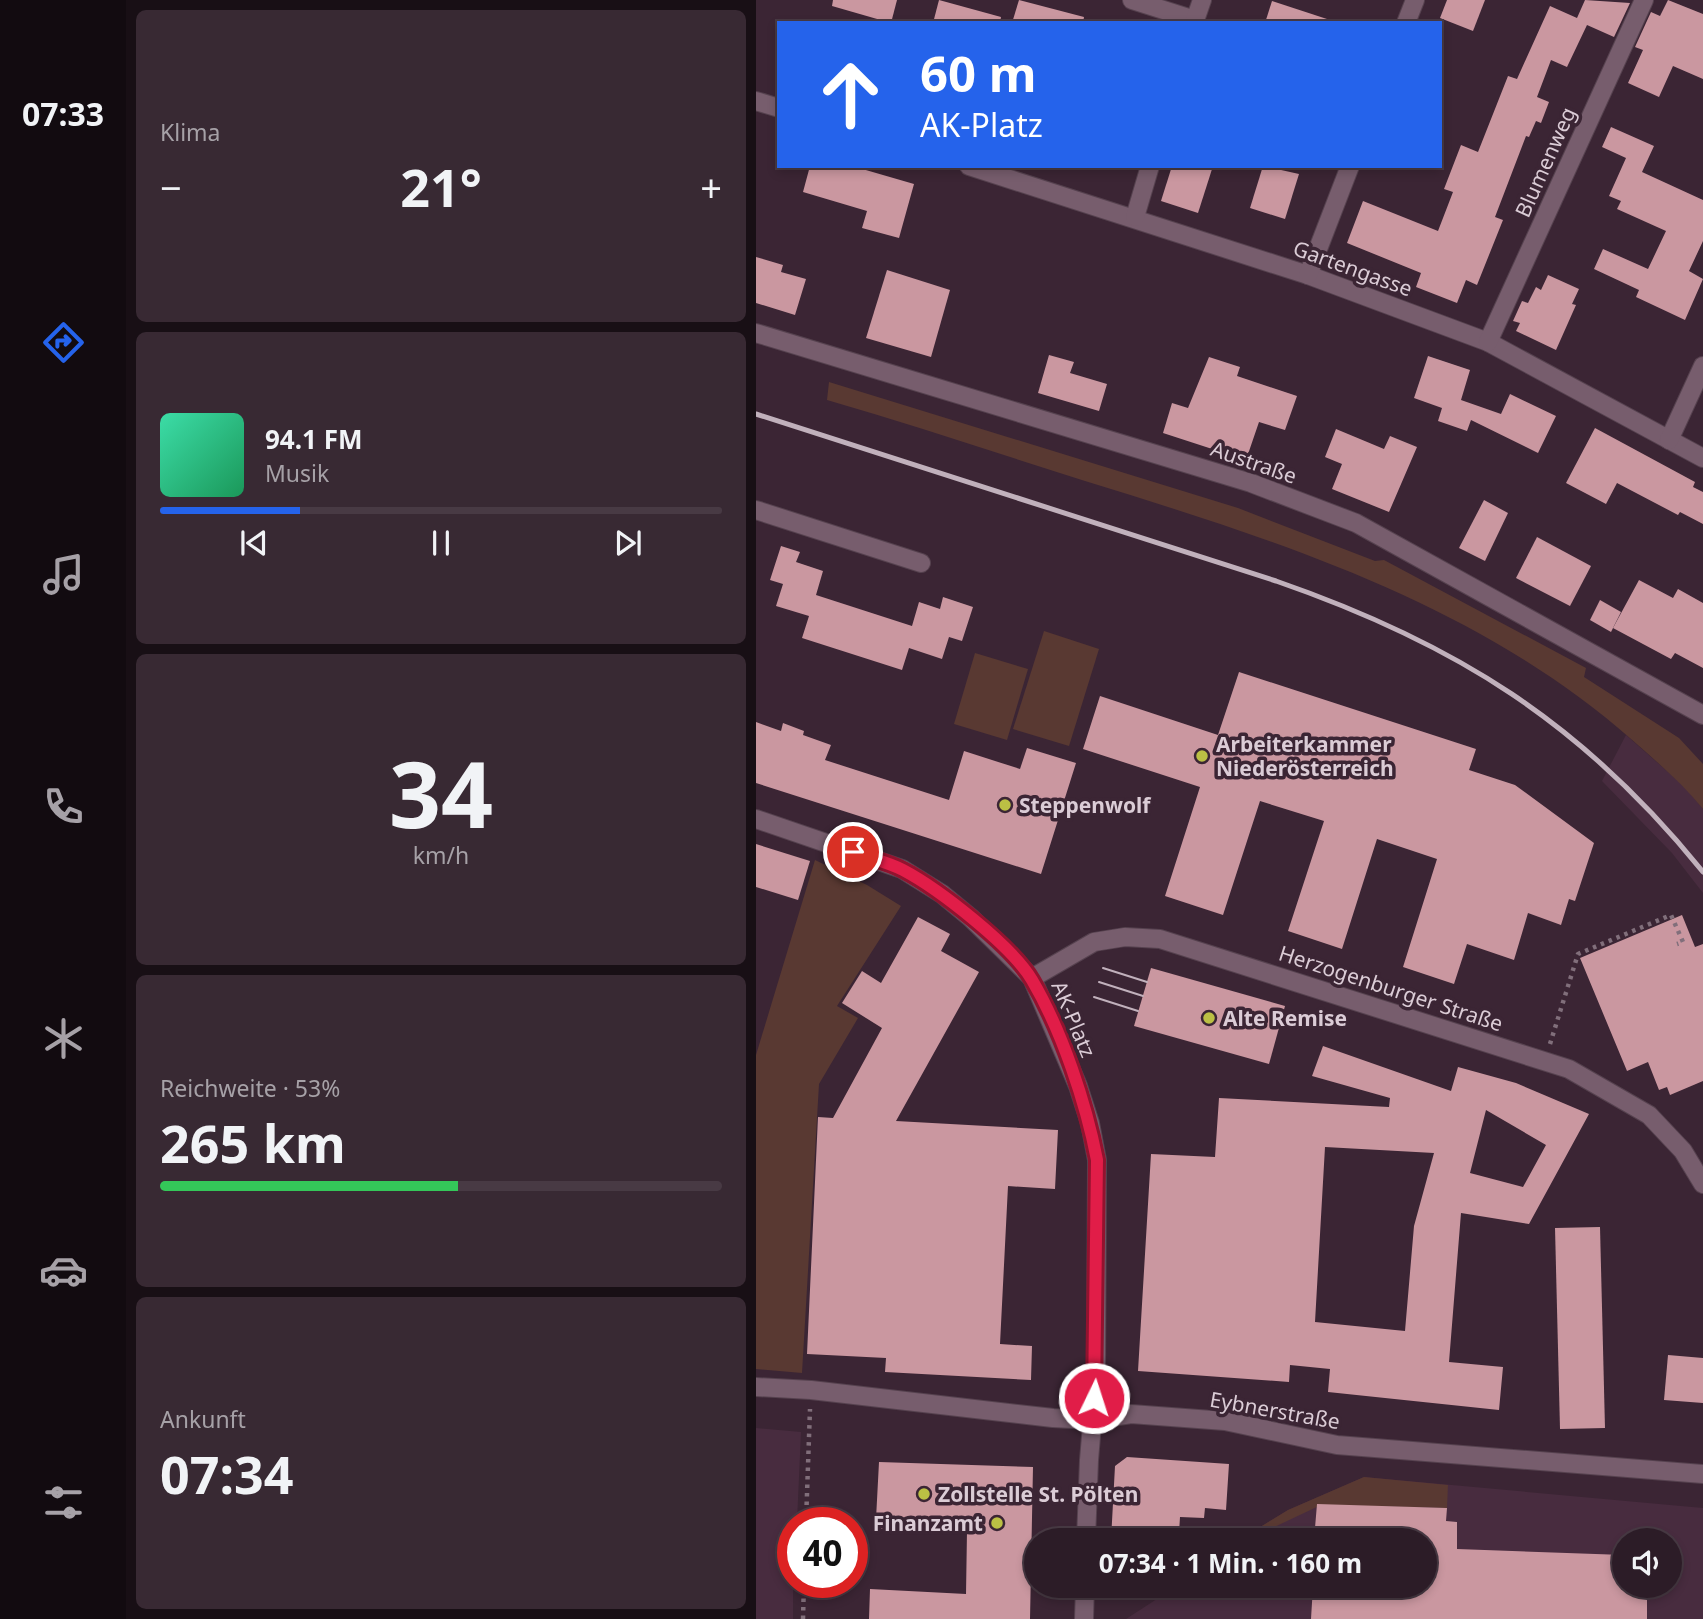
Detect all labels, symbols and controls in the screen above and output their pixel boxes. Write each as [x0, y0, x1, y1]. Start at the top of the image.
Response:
text: 60 m [920, 40, 1037, 106]
icon: ahead [805, 49, 896, 140]
text: 07:33 [22, 92, 104, 135]
text: AK-Platz [920, 103, 1043, 146]
street label: Blumenweg [1508, 103, 1582, 221]
text: Klima [160, 116, 221, 148]
text: 21° [400, 151, 482, 222]
text: − [160, 161, 182, 213]
text: + [700, 161, 722, 213]
street label: Gartengasse [1290, 234, 1416, 302]
icon: directions [39, 318, 88, 367]
text: 94.1 FM [265, 421, 362, 457]
street label: Austraße [1207, 434, 1301, 490]
text: Musik [265, 457, 329, 489]
icon: previous [235, 524, 273, 562]
icon: pause [422, 524, 460, 562]
icon: next [609, 524, 647, 562]
icon: music [39, 550, 88, 599]
place label: Arbeiterkammer Niederösterreich [1216, 730, 1394, 782]
text: 34 [389, 731, 493, 855]
marker: Arbeiterkammer Niederösterreich [1194, 748, 1210, 764]
icon: phone [39, 782, 88, 831]
place label: Steppenwolf [1019, 791, 1152, 819]
marker: Steppenwolf [997, 797, 1013, 813]
pin [823, 822, 883, 882]
icon: arrive [834, 833, 872, 871]
text: km/h [413, 839, 469, 871]
street label: Herzogenburger Straße [1275, 939, 1507, 1037]
street label: AK-Platz [1045, 976, 1103, 1062]
place label: Alte Remise [1223, 1004, 1347, 1032]
marker: Alte Remise [1201, 1010, 1217, 1026]
icon: climate [39, 1014, 88, 1063]
text: Reichweite · 53% [160, 1072, 340, 1104]
text: 265 km [160, 1107, 346, 1178]
icon: car [39, 1246, 88, 1295]
position arrow [1057, 1361, 1131, 1435]
street label: Eybnerstraße [1208, 1385, 1342, 1435]
text: Ankunft [160, 1403, 246, 1435]
text: 07:34 [160, 1438, 294, 1509]
icon: filters [39, 1478, 88, 1527]
place label: Zollstelle St. Pölten [938, 1480, 1138, 1508]
marker: Zollstelle St. Pölten [916, 1486, 932, 1502]
speed limit sign: 40 [777, 1507, 868, 1598]
place label: Finanzamt [873, 1509, 983, 1537]
marker: Finanzamt [989, 1515, 1005, 1531]
map controls [1612, 1528, 1682, 1598]
button: sound [1612, 1528, 1682, 1598]
text: 07:34 · 1 Min. · 160 m [1099, 1545, 1362, 1581]

